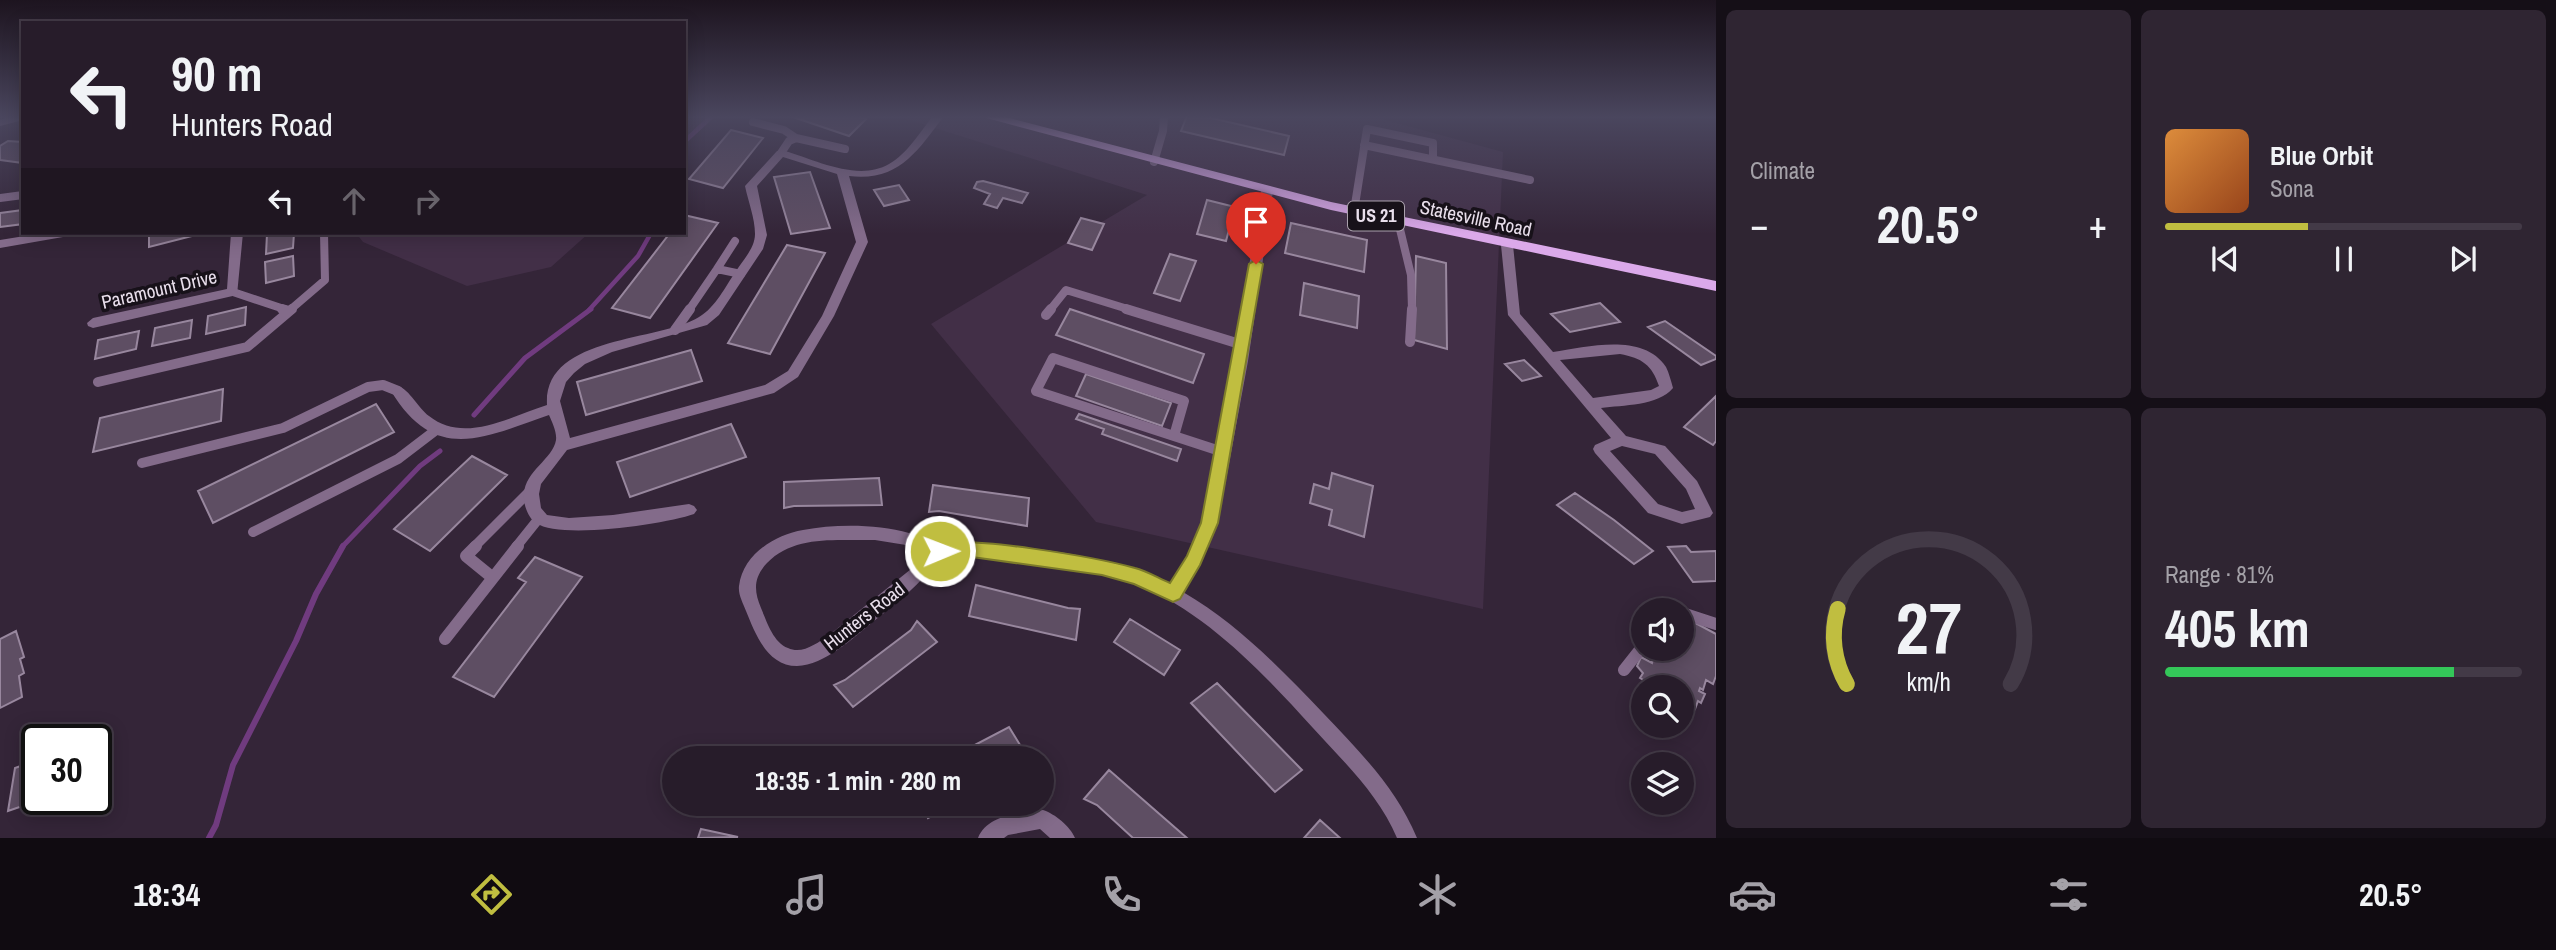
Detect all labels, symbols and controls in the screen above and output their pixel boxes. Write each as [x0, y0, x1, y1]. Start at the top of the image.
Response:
text: 90 m [171, 40, 263, 106]
icon: left [56, 49, 147, 140]
text: Hunters Road [171, 103, 333, 146]
text: Blue Orbit [2270, 138, 2373, 173]
text: Climate [1750, 155, 1815, 186]
text: Sona [2270, 173, 2314, 204]
icon: left [262, 182, 300, 220]
icon: ahead [335, 182, 373, 220]
icon: right [408, 182, 446, 220]
text: 20.5° [1877, 189, 1980, 259]
pin [1226, 192, 1286, 264]
street label: Statesville Road [1418, 193, 1534, 243]
text: − [1750, 199, 1768, 250]
text: + [2089, 199, 2107, 250]
road number: US 21 [1348, 202, 1404, 230]
icon: arrive [1237, 203, 1275, 241]
icon: previous [2206, 240, 2244, 278]
icon: pause [2325, 240, 2363, 278]
icon: next [2444, 240, 2482, 278]
street label: Paramount Drive [99, 263, 219, 315]
position arrow [903, 514, 977, 588]
text: Range · 81% [2165, 559, 2274, 590]
street label: Hunters Road [818, 576, 910, 656]
text: 27 [1895, 579, 1962, 677]
text: 405 km [2165, 593, 2310, 663]
map controls [1631, 598, 1694, 815]
button: sound [1631, 598, 1694, 661]
text: km/h [1906, 665, 1951, 699]
button: search [1631, 675, 1694, 738]
speed limit sign: 30 [21, 724, 112, 815]
button: layers [1631, 752, 1694, 815]
text: 18:35 · 1 min · 280 m [755, 763, 961, 798]
icon: directions [467, 870, 516, 919]
icon: music [782, 870, 831, 919]
icon: phone [1097, 870, 1146, 919]
icon: climate [1413, 870, 1462, 919]
icon: car [1728, 870, 1777, 919]
icon: filters [2044, 870, 2093, 919]
text: 18:34 [133, 873, 200, 916]
text: 20.5° [2359, 873, 2423, 916]

